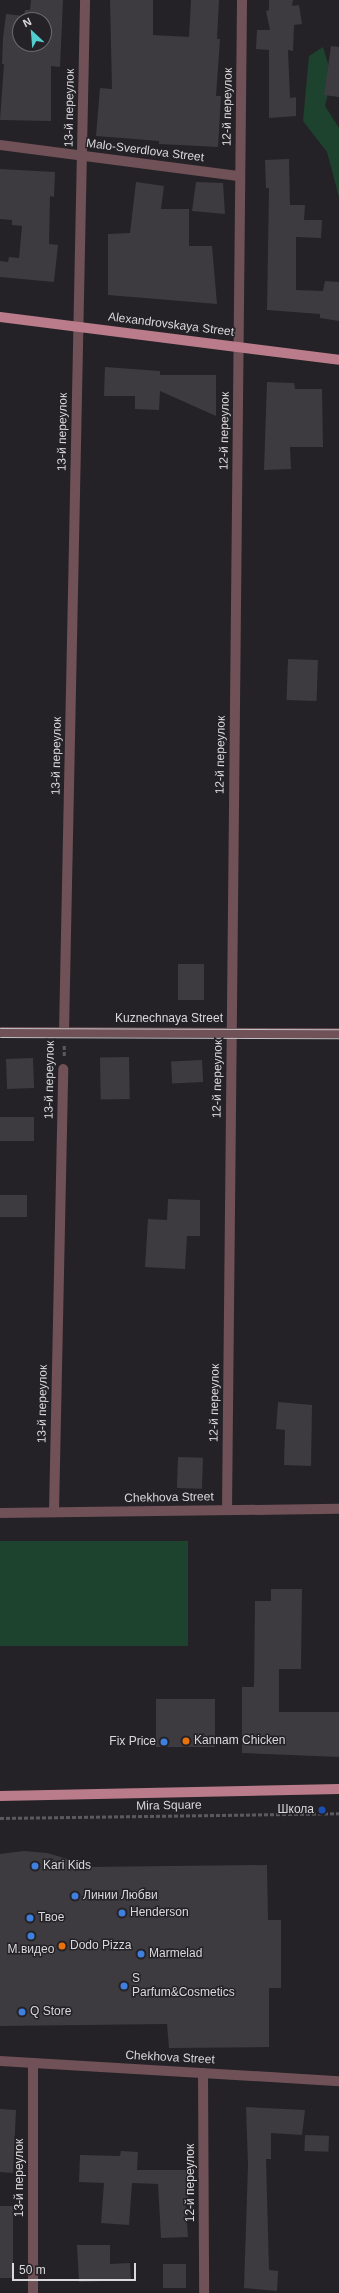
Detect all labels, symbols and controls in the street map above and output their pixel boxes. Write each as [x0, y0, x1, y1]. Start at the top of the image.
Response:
north arrow [12, 12, 52, 52]
text: N [21, 15, 33, 29]
street label: 12-й переулок [220, 68, 236, 146]
street label: 13-й переулок [62, 69, 78, 147]
street label: Malo-Sverdlova Street [85, 137, 205, 165]
street label: Alexandrovskaya Street [107, 310, 235, 340]
street label: 12-й переулок [217, 392, 233, 470]
street label: 13-й переулок [55, 393, 71, 471]
street label: 12-й переулок [213, 716, 229, 794]
street label: 13-й переулок [49, 717, 65, 795]
street label: Kuznechnaya Street [115, 1012, 223, 1026]
street label: 12-й переулок [210, 1040, 226, 1118]
street label: 13-й переулок [42, 1041, 58, 1119]
street label: 12-й переулок [207, 1364, 223, 1442]
street label: 13-й переулок [35, 1365, 51, 1443]
street label: Chekhova Street [124, 1490, 214, 1506]
place label: Kannam Chicken [194, 1734, 285, 1748]
place label: Fix Price [109, 1735, 156, 1749]
marker: Kannam Chicken [181, 1736, 191, 1746]
marker: Fix Price [159, 1737, 169, 1747]
street label: Mira Square [136, 1798, 202, 1814]
place label: Школа [278, 1803, 314, 1817]
marker: Школа [317, 1805, 327, 1815]
place label: Kari Kids [43, 1859, 91, 1873]
marker: Kari Kids [30, 1861, 40, 1871]
place label: Линии Любви [83, 1889, 158, 1903]
marker: Линии Любви [70, 1891, 80, 1901]
place label: Henderson [130, 1906, 189, 1920]
marker: Henderson [117, 1908, 127, 1918]
place label: Твое [38, 1911, 64, 1925]
marker: Твое [25, 1913, 35, 1923]
marker: М.видео [26, 1931, 36, 1941]
place label: Dodo Pizza [70, 1939, 131, 1953]
marker: Dodo Pizza [57, 1941, 67, 1951]
place label: М.видео [8, 1943, 54, 1957]
place label: Marmelad [149, 1947, 202, 1961]
marker: Marmelad [136, 1949, 146, 1959]
place label: S Parfum&Cosmetics [132, 1972, 235, 2000]
marker: S Parfum&Cosmetics [119, 1981, 129, 1991]
place label: Q Store [30, 2005, 71, 2019]
marker: Q Store [17, 2007, 27, 2017]
street label: Chekhova Street [125, 2048, 215, 2068]
street label: 13-й переулок [13, 2139, 27, 2217]
street label: 12-й переулок [184, 2144, 198, 2222]
scale bar [14, 2255, 138, 2281]
text: 50 m [19, 2263, 46, 2277]

